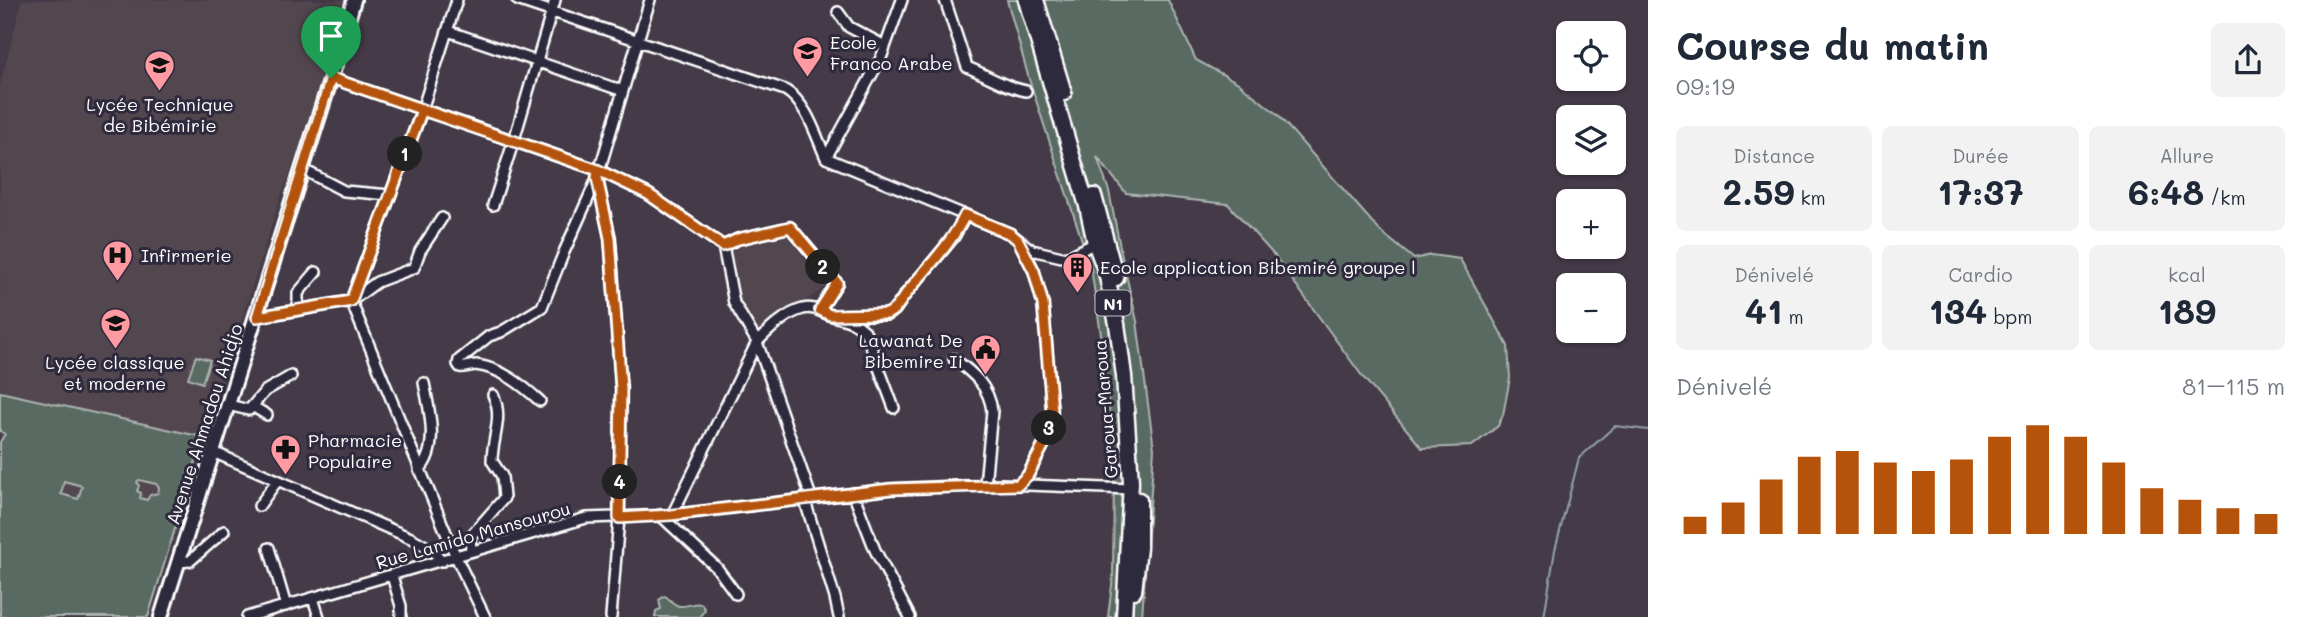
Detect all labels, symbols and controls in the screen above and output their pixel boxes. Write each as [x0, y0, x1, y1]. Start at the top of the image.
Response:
pin [301, 6, 361, 78]
icon: arrive [312, 17, 350, 55]
text: Course du matin [1676, 20, 1989, 70]
map controls [1556, 21, 1626, 343]
button: locate [1556, 21, 1626, 91]
button: share [2211, 23, 2285, 97]
place label: Ecole Franco Arabe [830, 30, 953, 75]
school or university icon: Ecole Franco Arabe [790, 35, 824, 79]
school or university icon: Lycée Technique de Bibémirie [143, 49, 177, 93]
text: 09:19 [1676, 71, 1735, 101]
place label: Lycée Technique de Bibémirie [86, 92, 234, 137]
button: layers [1556, 105, 1626, 175]
pin: 1 [388, 136, 422, 172]
text: 1 [400, 141, 409, 166]
text: Distance [1733, 143, 1815, 168]
text: Durée [1952, 143, 2009, 168]
text: Allure [2160, 143, 2214, 168]
text: 2.59 [1723, 168, 1794, 214]
text: 17:37 [1937, 168, 2024, 214]
text: 6:48 [2128, 168, 2204, 214]
text: km [1794, 185, 1826, 210]
text: /km [2204, 185, 2246, 210]
button: + [1556, 189, 1626, 259]
hospital icon: Infirmerie [101, 238, 135, 282]
place label: Infirmerie [141, 243, 232, 267]
pin: 2 [806, 250, 840, 284]
building icon: Ecole application Bibemiré groupe l [1060, 250, 1094, 294]
text: 2 [817, 254, 828, 279]
place label: Ecole application Bibemiré groupe l [1100, 255, 1416, 279]
text: Dénivelé [1734, 262, 1814, 287]
text: Cardio [1948, 262, 2013, 287]
text: kcal [2168, 262, 2206, 287]
button: − [1556, 273, 1626, 343]
text: 41 [1745, 287, 1782, 333]
text: 134 [1929, 287, 1987, 333]
text: 189 [2158, 287, 2216, 333]
road number: N1 [1096, 290, 1130, 316]
text: m [1782, 304, 1804, 329]
text: bpm [1987, 304, 2032, 329]
school or university icon: Lycée classique et moderne [98, 307, 132, 351]
street label: Avenue Ahmadou Ahidjo [160, 320, 248, 528]
place label: Lawanat De Bibemire Ii [859, 328, 963, 373]
public building icon: Lawanat De Bibemire Ii [969, 333, 1003, 377]
street label: Garoua-Maroua [1087, 339, 1123, 479]
place label: Lycée classique et moderne [45, 350, 185, 395]
text: Dénivelé [1676, 371, 1772, 401]
text: 81–115 m [2182, 371, 2285, 401]
pin: 3 [1032, 410, 1066, 446]
text: 3 [1043, 415, 1054, 440]
place label: Pharmacie Populaire [308, 428, 402, 473]
pharmacy icon: Pharmacie Populaire [268, 433, 302, 477]
pin: 4 [602, 464, 638, 500]
text: 4 [613, 469, 626, 494]
street label: Rue Lamido Mansourou [373, 496, 573, 574]

